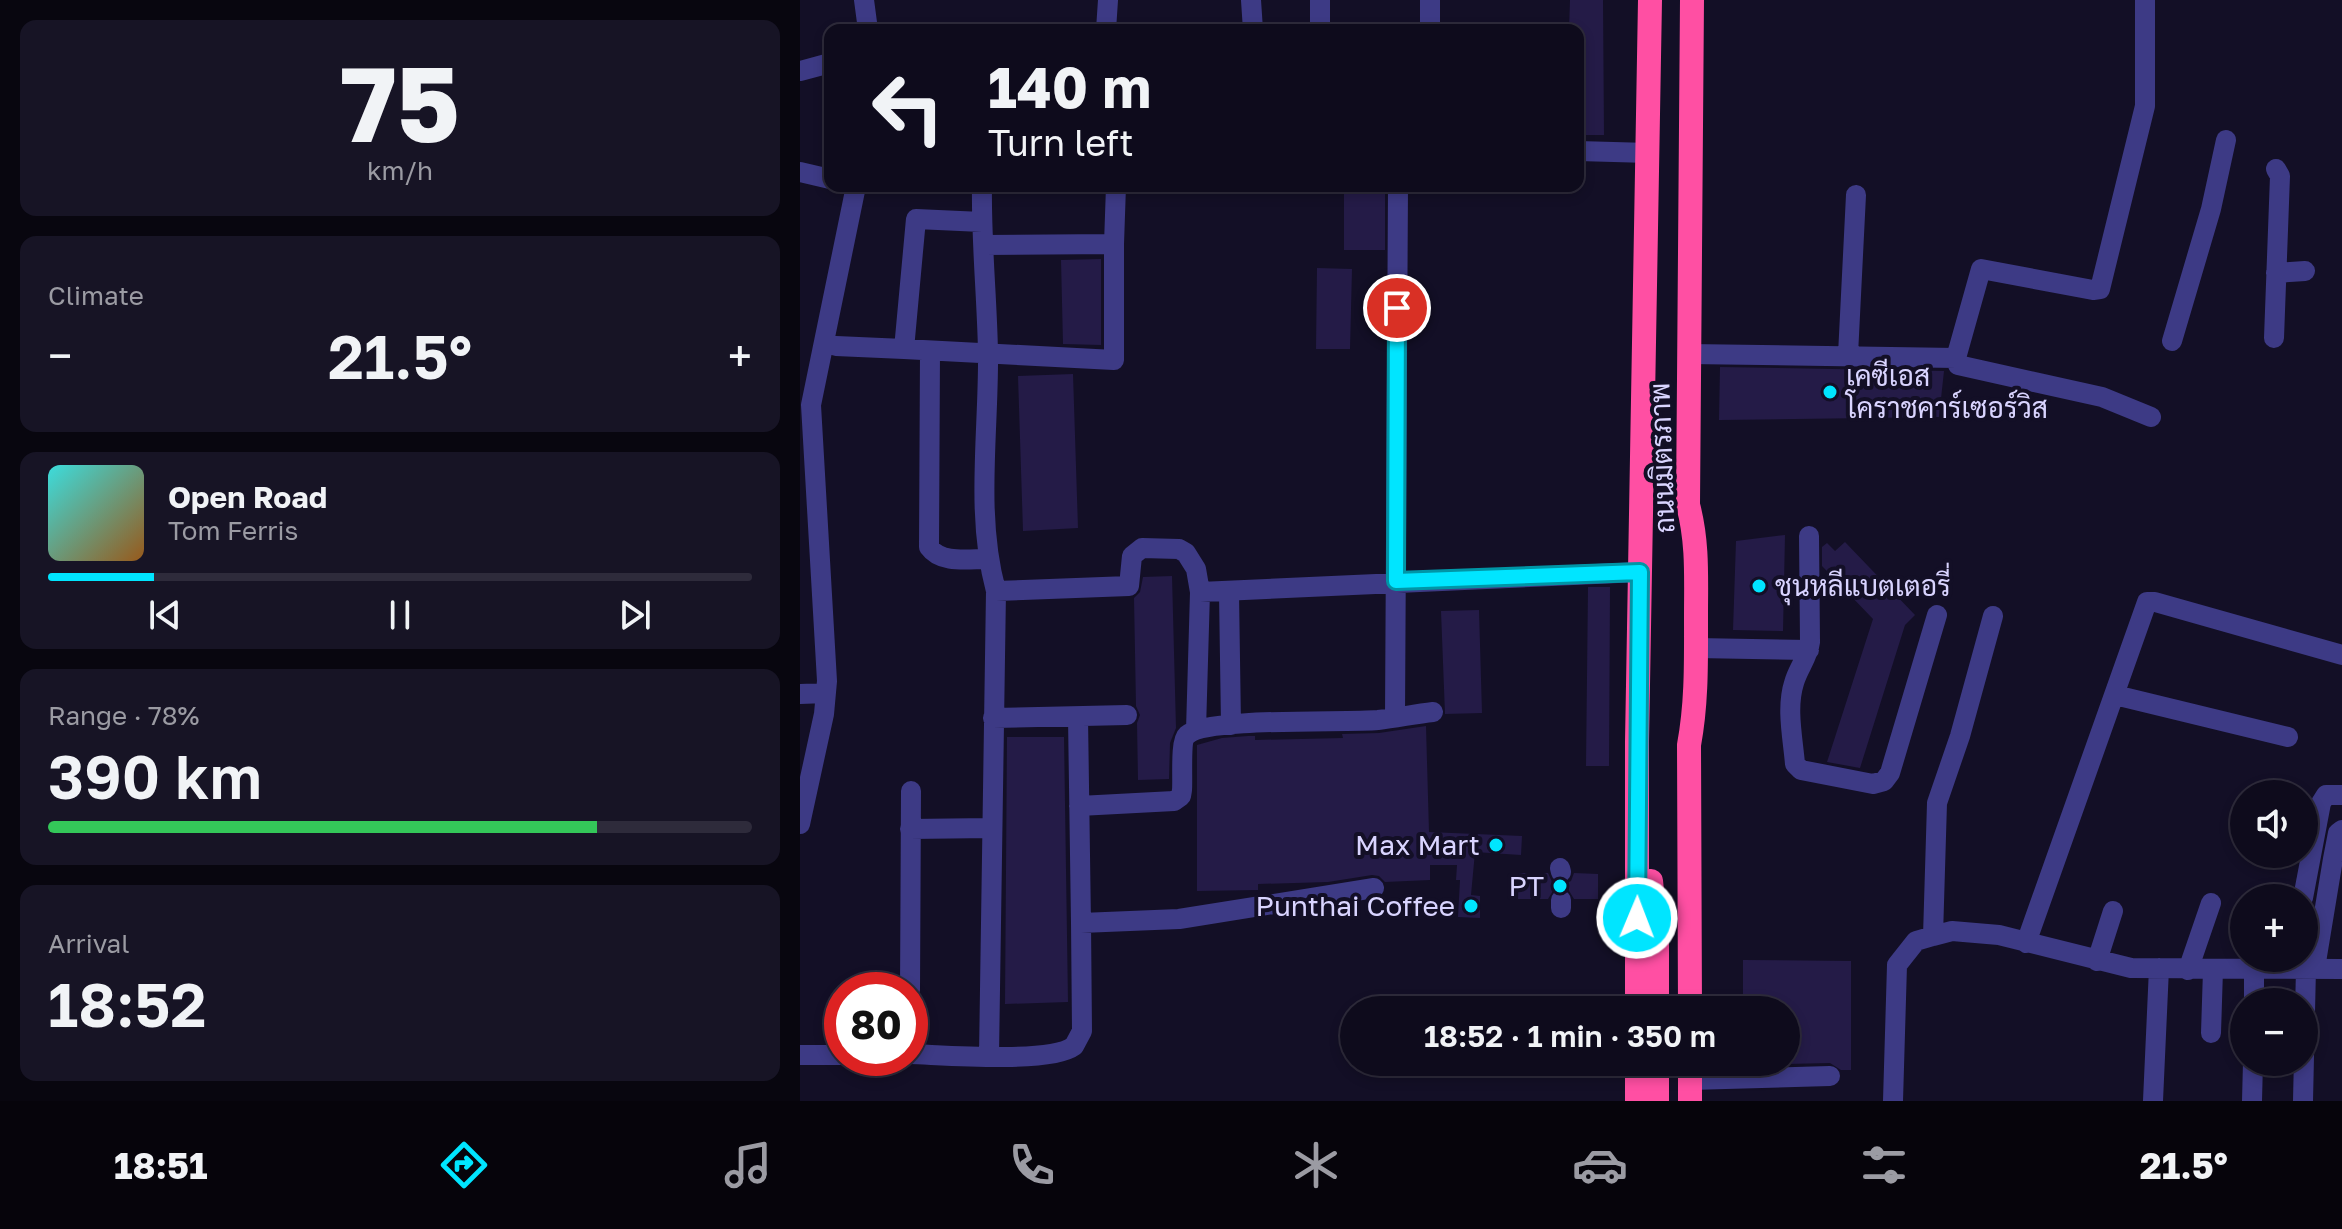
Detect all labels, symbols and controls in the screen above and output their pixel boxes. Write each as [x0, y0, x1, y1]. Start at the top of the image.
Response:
text: 75 [340, 40, 460, 165]
text: 140 m [988, 53, 1151, 120]
icon: left [856, 56, 960, 160]
text: Turn left [988, 121, 1134, 164]
text: km/h [367, 155, 433, 186]
pin [1363, 274, 1431, 342]
text: Climate [48, 280, 144, 311]
icon: arrive [1375, 286, 1419, 330]
text: 21.5° [328, 320, 472, 392]
text: − [48, 329, 72, 382]
text: + [728, 329, 752, 382]
place label: เคซีเอส โคราชคาร์เซอร์วิส [1844, 358, 2048, 424]
street label: ถนนมิตรภาพ [1642, 382, 1681, 534]
marker: เคซีเอส โคราชคาร์เซอร์วิส [1821, 383, 1839, 401]
text: Open Road [168, 479, 327, 515]
text: Tom Ferris [168, 515, 298, 546]
place label: ชุนหลีแบตเตอรี่ [1775, 562, 1951, 606]
marker: ชุนหลีแบตเตอรี่ [1750, 577, 1768, 595]
icon: previous [143, 593, 187, 637]
icon: pause [378, 593, 422, 637]
icon: next [613, 593, 657, 637]
text: Range · 78% [48, 700, 199, 731]
text: 390 km [48, 740, 262, 812]
map controls [2230, 780, 2318, 1076]
button: sound [2230, 780, 2318, 868]
place label: Max Mart [1355, 828, 1480, 861]
marker: Max Mart [1487, 836, 1505, 854]
place label: PT [1509, 869, 1544, 902]
position arrow [1595, 876, 1679, 960]
marker: PT [1551, 877, 1569, 895]
button: + [2230, 884, 2318, 972]
place label: Punthai Coffee [1256, 889, 1455, 922]
marker: Punthai Coffee [1462, 897, 1480, 915]
text: Arrival [48, 928, 129, 959]
text: 18:52 [48, 968, 206, 1040]
speed limit sign: 80 [824, 972, 928, 1076]
button: − [2230, 988, 2318, 1076]
text: 18:52 · 1 min · 350 m [1424, 1018, 1716, 1054]
icon: directions [436, 1137, 492, 1193]
icon: music [720, 1137, 776, 1193]
icon: phone [1004, 1137, 1060, 1193]
icon: climate [1288, 1137, 1344, 1193]
icon: car [1572, 1137, 1628, 1193]
icon: filters [1856, 1137, 1912, 1193]
text: 18:51 [114, 1144, 208, 1187]
text: 21.5° [2140, 1144, 2228, 1187]

